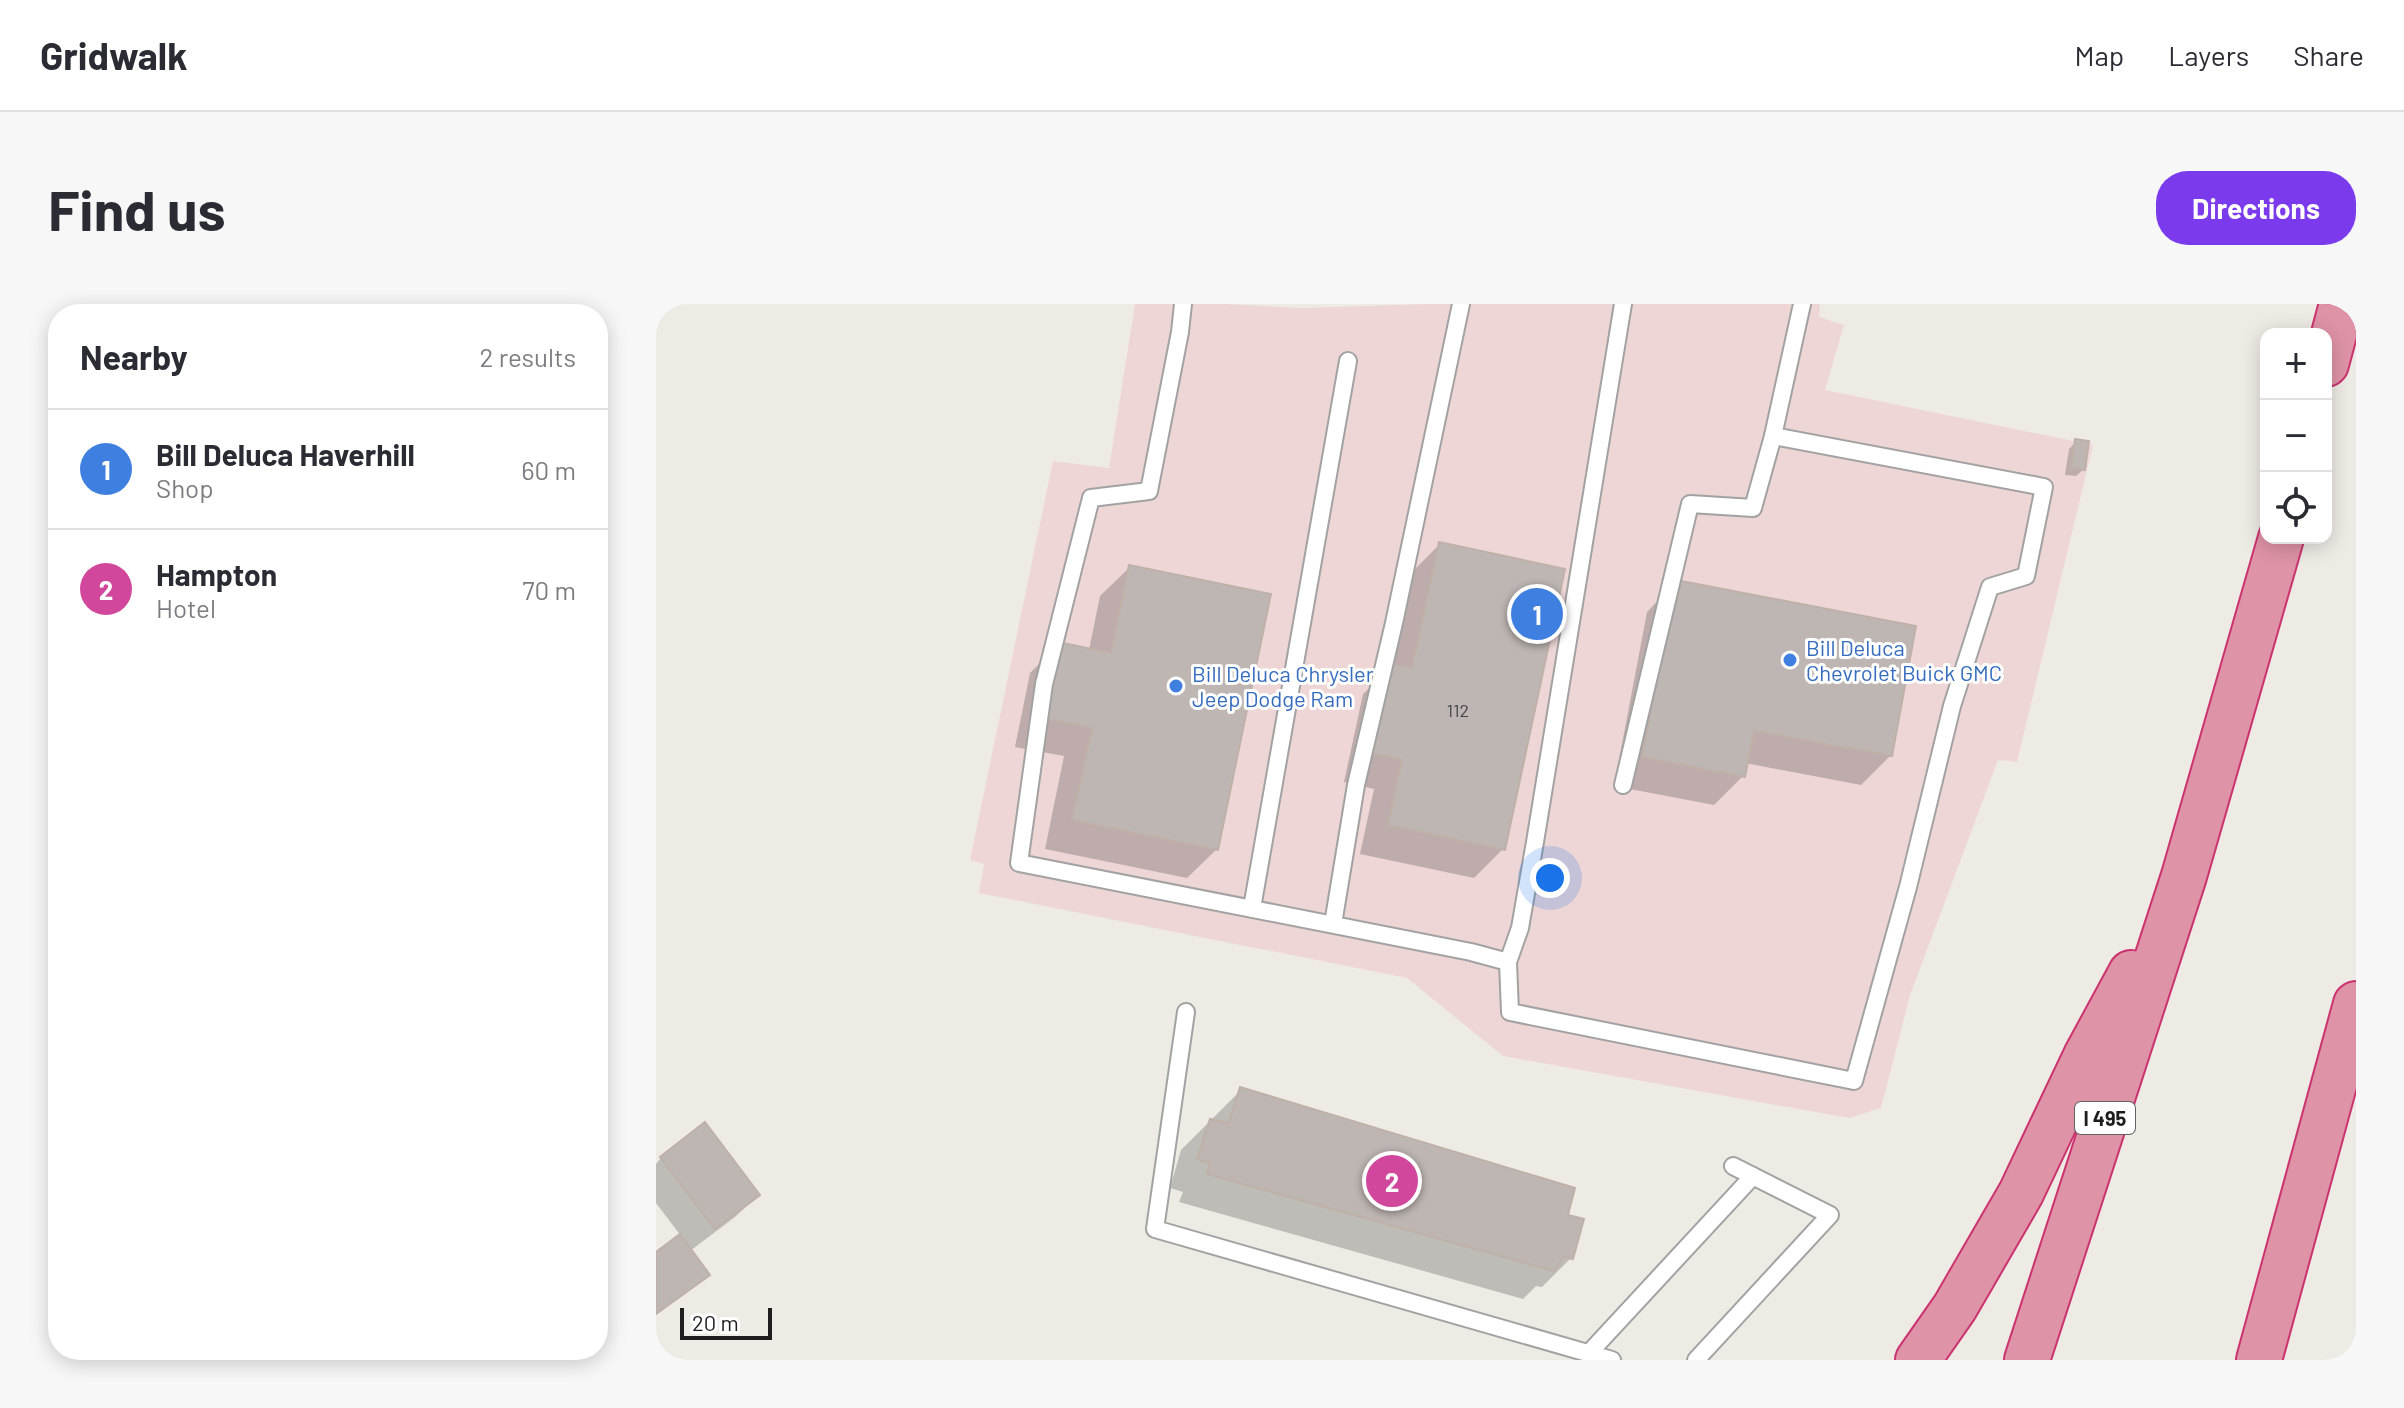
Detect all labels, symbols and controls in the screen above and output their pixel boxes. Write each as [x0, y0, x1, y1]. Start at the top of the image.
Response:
text: Gridwalk [40, 32, 187, 78]
text: Map [2074, 38, 2124, 72]
text: Layers [2168, 38, 2249, 72]
text: Share [2293, 38, 2364, 72]
button: Directions [2156, 171, 2356, 245]
text: Find us [48, 175, 226, 242]
map controls [2260, 328, 2332, 544]
button: + [2260, 328, 2332, 400]
text: Nearby [80, 336, 188, 377]
text: 2 results [480, 341, 576, 372]
button: − [2260, 400, 2332, 472]
text: Bill Deluca Haverhill [156, 436, 415, 472]
text: 1 [101, 454, 111, 485]
text: 60 m [521, 454, 576, 485]
text: Shop [156, 472, 214, 503]
button: locate [2260, 472, 2332, 544]
text: Hampton [156, 556, 277, 592]
text: 2 [99, 574, 113, 605]
text: 70 m [522, 574, 576, 605]
pin: 1 [1511, 584, 1563, 644]
text: Hotel [156, 592, 216, 623]
place label: Bill Deluca Chevrolet Buick GMC [1806, 634, 2002, 685]
marker: Bill Deluca Chevrolet Buick GMC [1781, 651, 1799, 669]
place label: Bill Deluca Chrysler Jeep Dodge Ram [1192, 660, 1374, 711]
marker: Bill Deluca Chrysler Jeep Dodge Ram [1167, 677, 1185, 695]
house number: 112 [1447, 699, 1469, 721]
your location [1530, 858, 1570, 898]
road number: I 495 [2075, 1102, 2135, 1134]
pin: 2 [1366, 1151, 1418, 1211]
scale bar [680, 1304, 772, 1340]
text: 20 m [692, 1309, 739, 1335]

